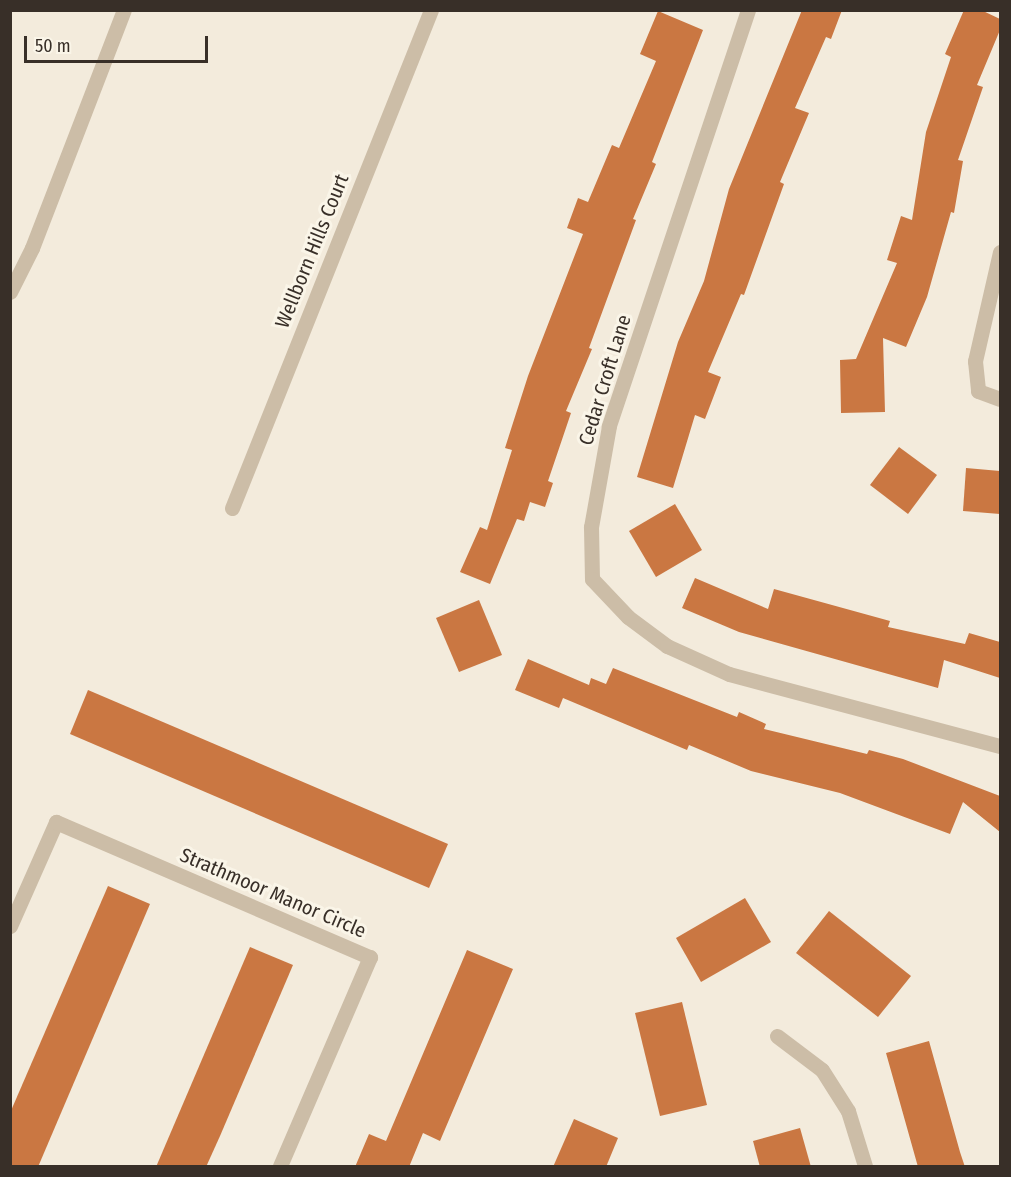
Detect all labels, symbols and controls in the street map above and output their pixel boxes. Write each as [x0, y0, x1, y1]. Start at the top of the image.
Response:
scale bar [27, 24, 212, 62]
text: 50 m [35, 35, 71, 57]
street label: Wellborn Hills Court [270, 171, 354, 331]
street label: Cedar Croft Lane [574, 312, 636, 448]
street label: Strathmoor Manor Circle [176, 843, 370, 943]

